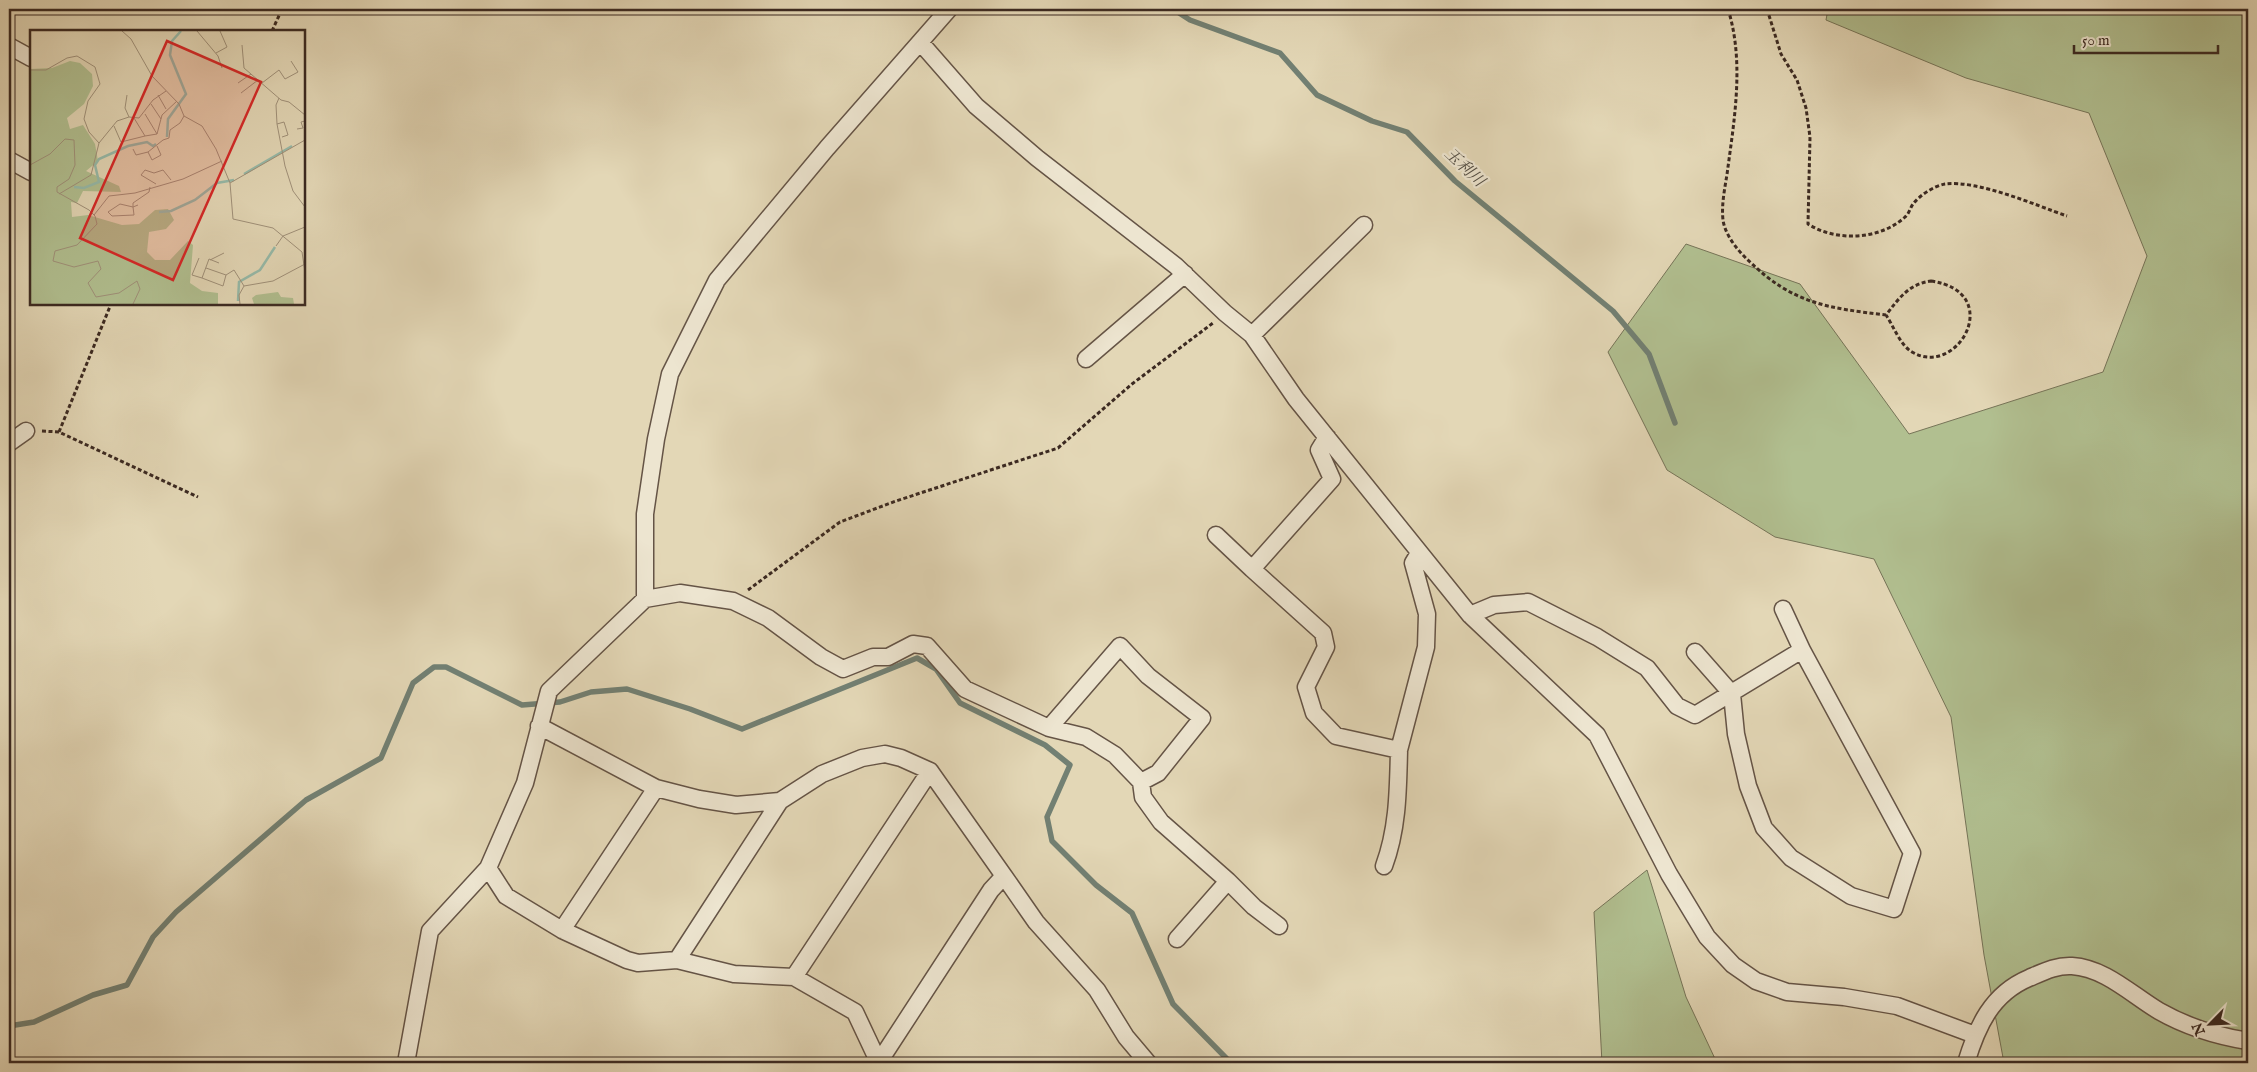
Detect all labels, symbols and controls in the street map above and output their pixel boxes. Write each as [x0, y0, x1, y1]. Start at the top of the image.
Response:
scale bar [2074, 22, 2218, 54]
inset map [30, 30, 305, 305]
text: 50 m [2082, 31, 2110, 50]
water label: 玉利川 [1440, 144, 1490, 193]
north arrow [2184, 1000, 2234, 1050]
text: N [2188, 1020, 2210, 1039]

